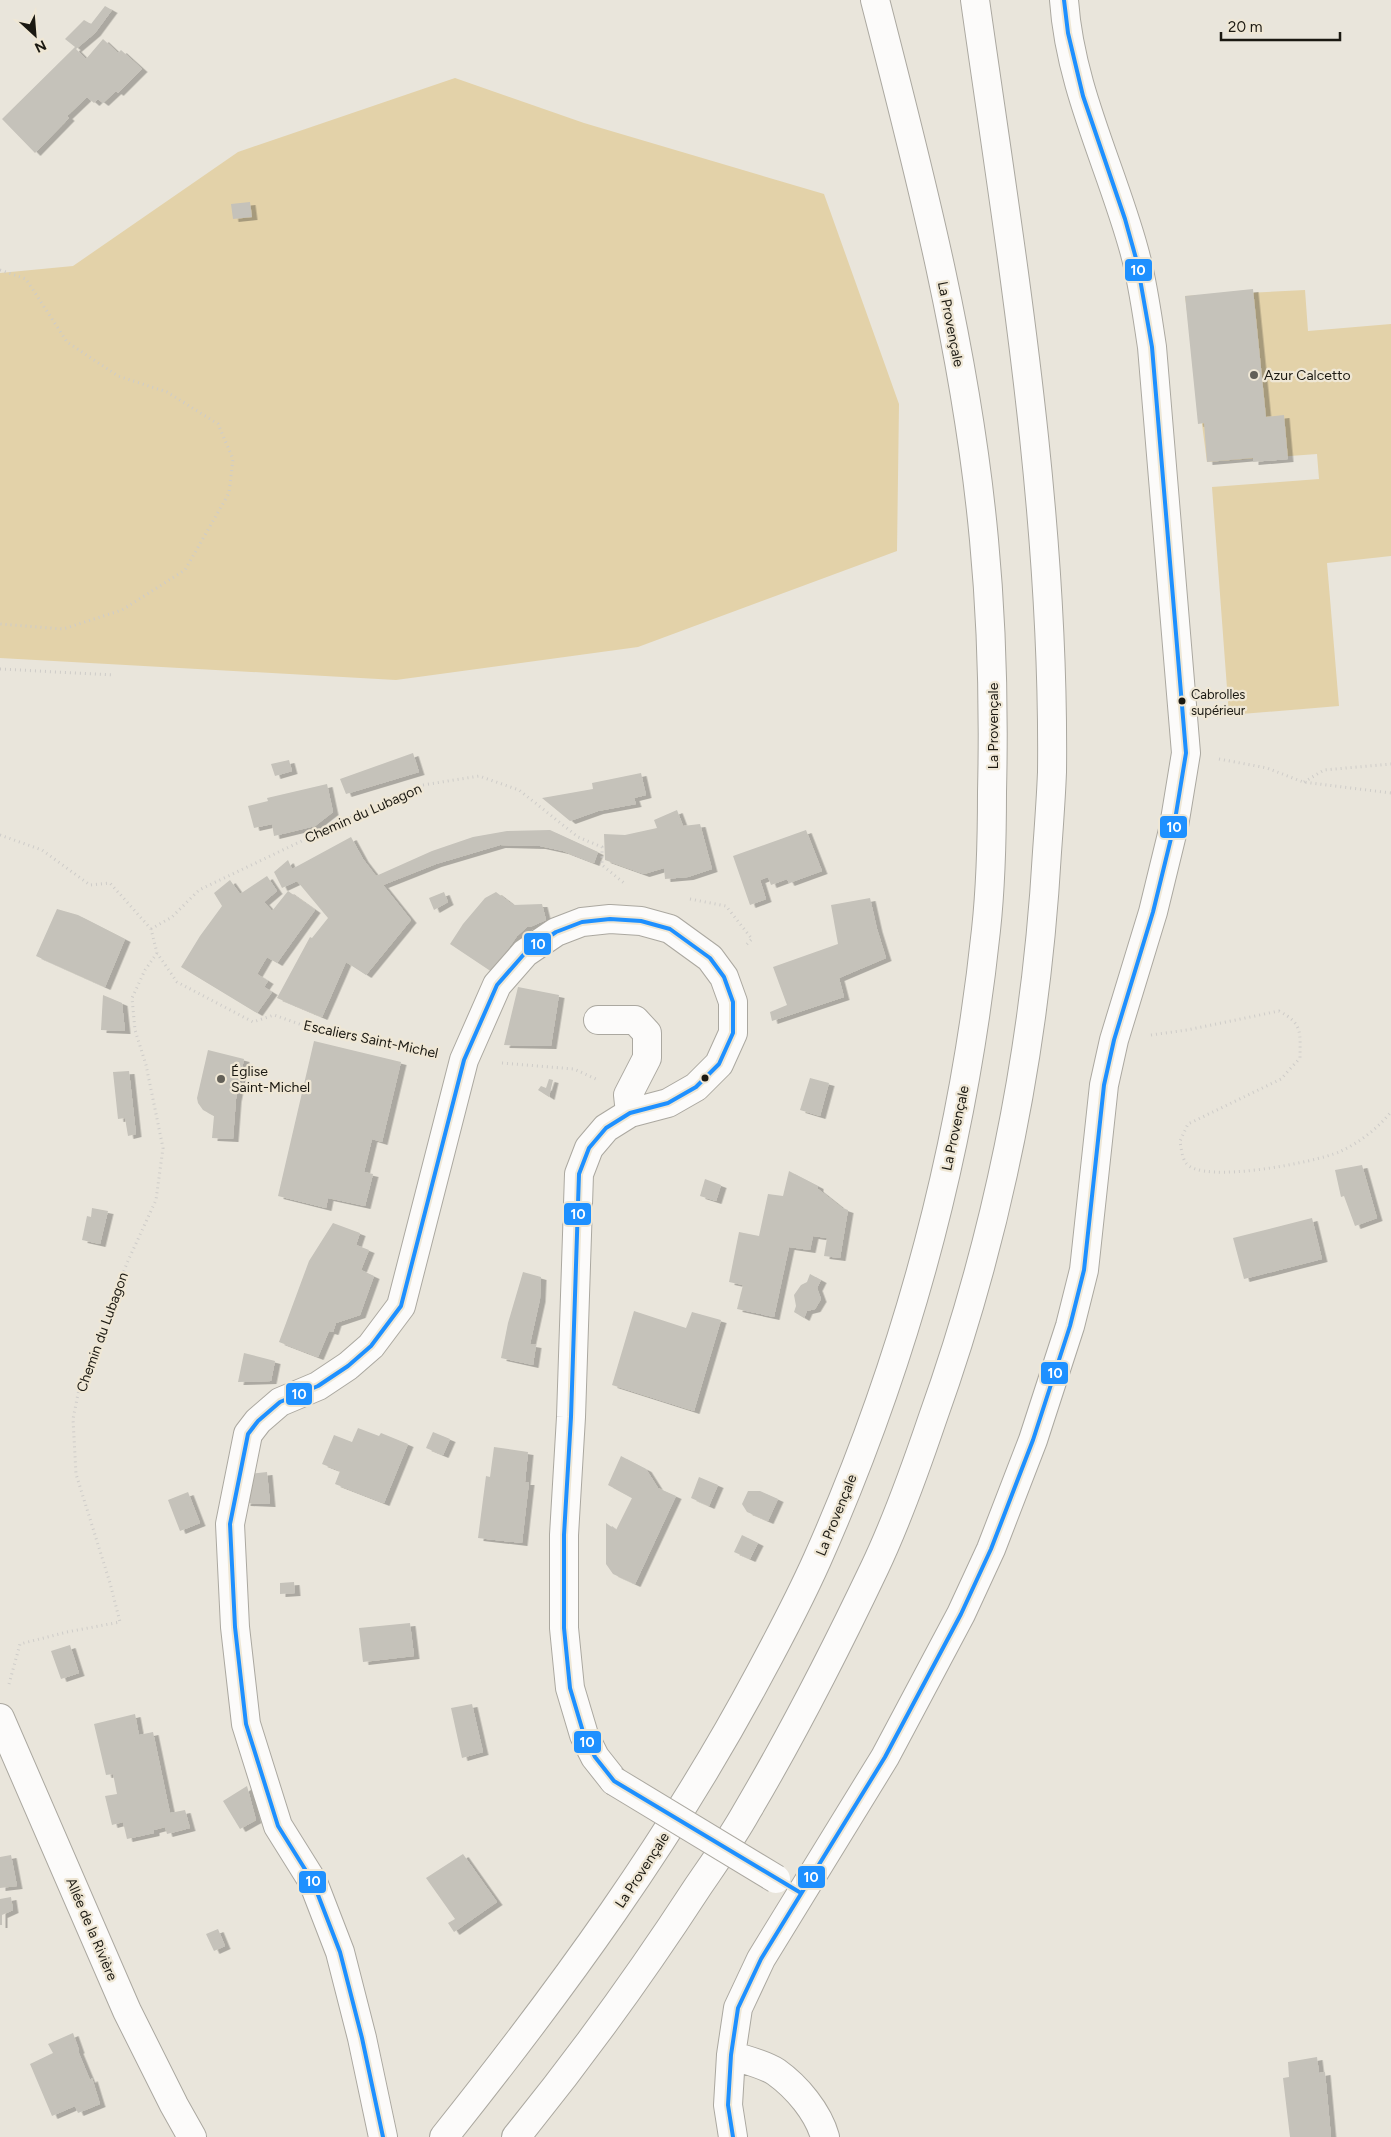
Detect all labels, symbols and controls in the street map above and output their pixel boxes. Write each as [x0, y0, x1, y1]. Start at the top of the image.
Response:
north arrow [10, 10, 60, 60]
scale bar [1221, 10, 1340, 42]
text: 20 m [1228, 18, 1262, 36]
text: N [32, 36, 49, 56]
line badge: 10 [1124, 258, 1153, 282]
text: 10 [1131, 262, 1145, 279]
street label: La Provençale [934, 280, 967, 369]
place label: Azur Calcetto [1264, 367, 1351, 384]
marker: Azur Calcetto [1248, 369, 1260, 381]
street label: La Provençale [985, 682, 1002, 769]
place label: Cabrolles supérieur [1191, 687, 1246, 718]
marker: Cabrolles supérieur [1177, 696, 1187, 706]
street label: Chemin du Lubagon [302, 780, 424, 847]
line badge: 10 [1159, 815, 1188, 839]
text: 10 [1167, 819, 1181, 836]
line badge: 10 [523, 932, 552, 956]
text: 10 [531, 936, 545, 953]
street label: Escaliers Saint-Michel [302, 1017, 440, 1062]
place label: Église Saint-Michel [231, 1063, 310, 1096]
marker: Église Saint-Michel [215, 1073, 227, 1085]
unlabelled marker [700, 1073, 710, 1083]
street label: La Provençale [938, 1084, 973, 1172]
line badge: 10 [563, 1202, 592, 1226]
text: 10 [571, 1206, 585, 1223]
street label: Chemin du Lubagon [73, 1270, 132, 1394]
line badge: 10 [1040, 1361, 1069, 1385]
text: 10 [1048, 1365, 1062, 1382]
line badge: 10 [285, 1382, 313, 1406]
text: 10 [292, 1386, 306, 1403]
street label: La Provençale [812, 1472, 861, 1559]
line badge: 10 [573, 1730, 602, 1754]
text: 10 [580, 1734, 594, 1751]
street label: La Provençale [612, 1829, 673, 1911]
line badge: 10 [797, 1865, 826, 1889]
text: 10 [804, 1869, 818, 1886]
line badge: 10 [298, 1870, 327, 1894]
text: 10 [306, 1873, 320, 1890]
street label: Allée de la Rivière [62, 1875, 121, 1983]

